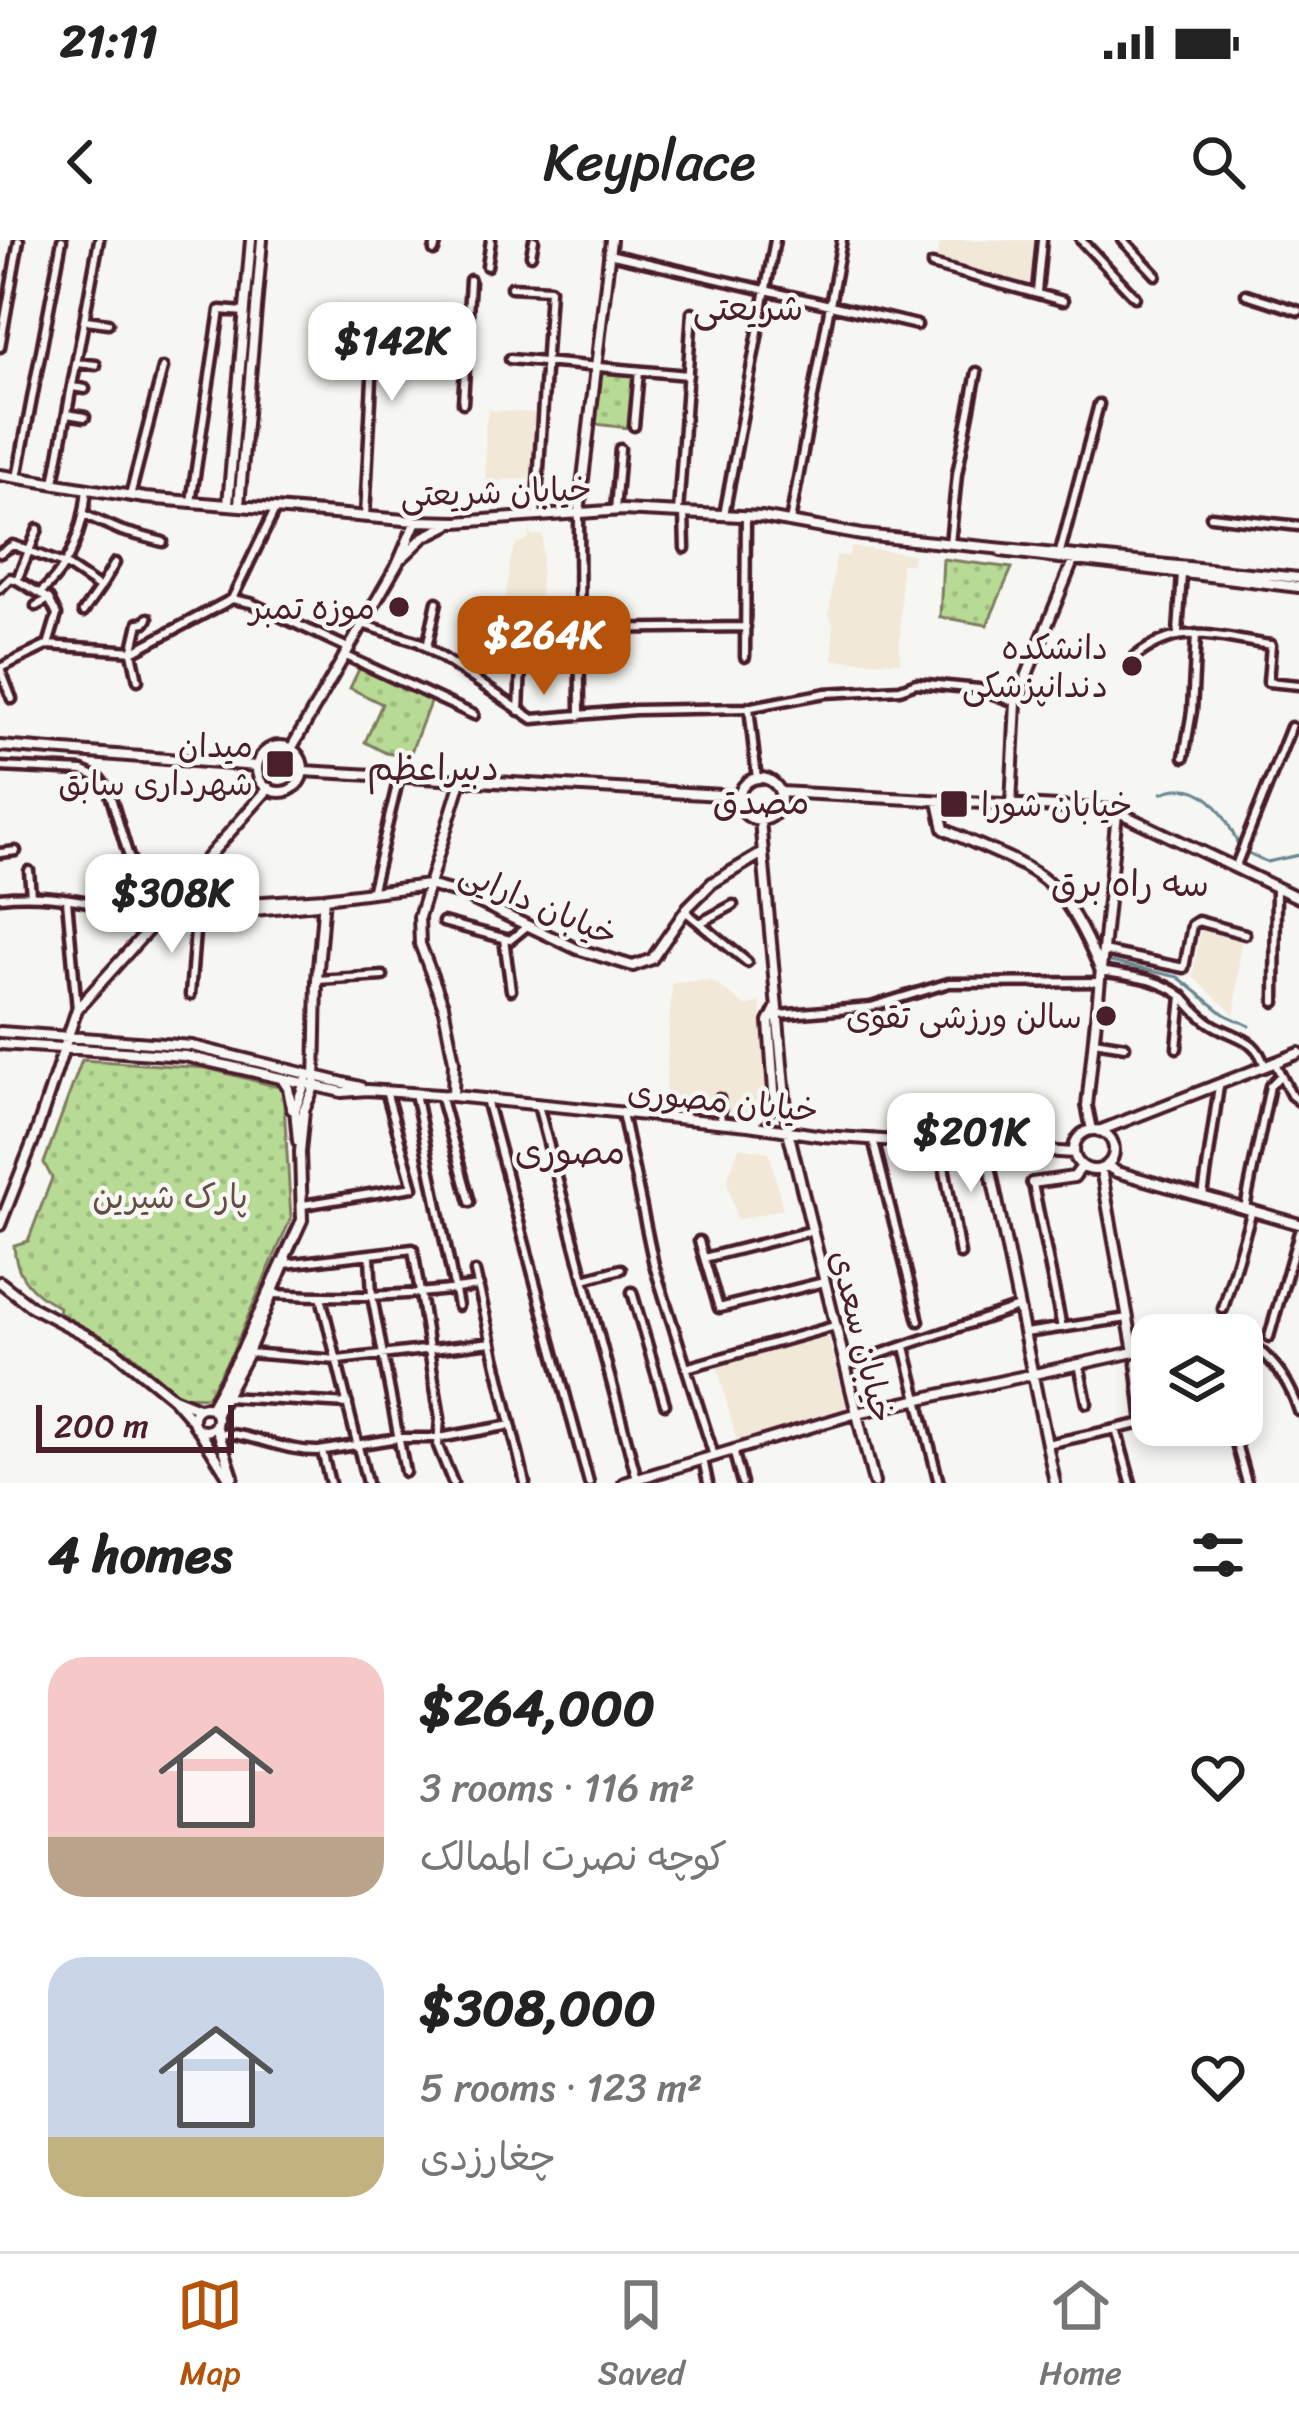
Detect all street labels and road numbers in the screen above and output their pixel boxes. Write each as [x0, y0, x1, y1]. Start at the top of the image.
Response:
street label: خیابان شریعتی [399, 460, 593, 524]
street label: خیابان دارایی [450, 844, 627, 963]
street label: خیابان مصوری [625, 1062, 821, 1140]
street label: خیابان سعدی [813, 1244, 911, 1429]

